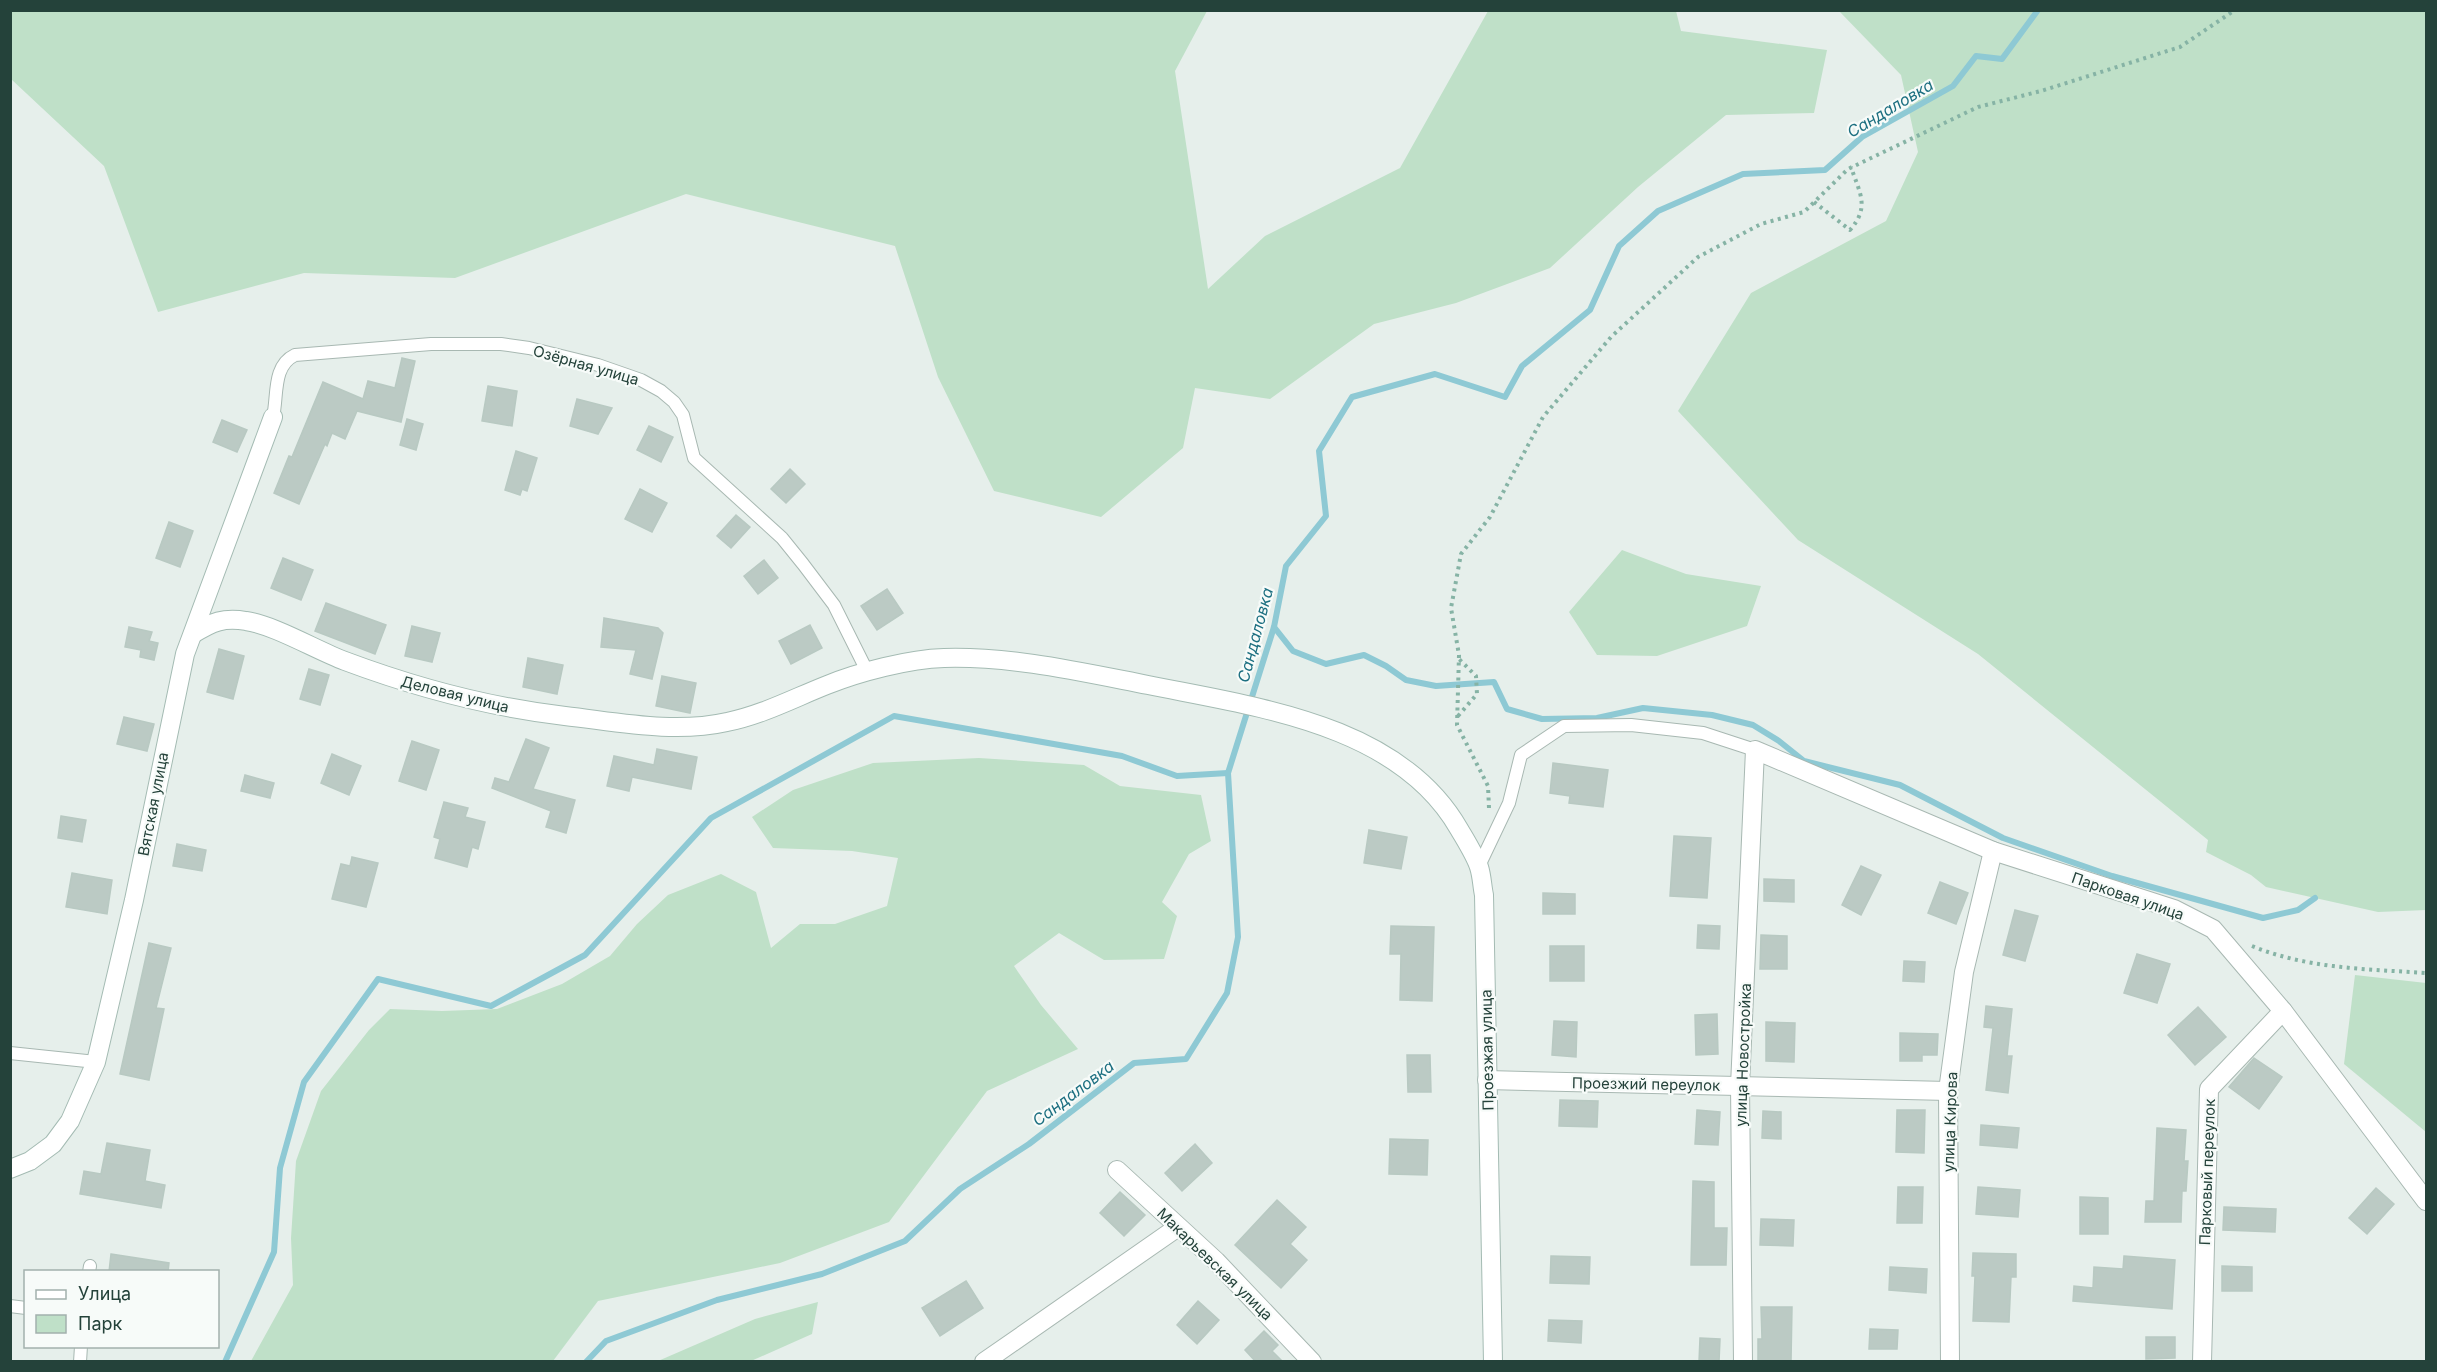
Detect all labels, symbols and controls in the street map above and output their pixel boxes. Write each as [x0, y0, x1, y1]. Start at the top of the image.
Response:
water label: Сандаловка [1843, 74, 1937, 142]
street label: Озёрная улица [531, 341, 641, 389]
water label: Сандаловка [1233, 585, 1277, 685]
street label: Деловая улица [399, 671, 511, 717]
street label: Вятская улица [134, 751, 172, 857]
street label: Парковая улица [2069, 868, 2187, 924]
street label: улица Новостройка [1731, 983, 1755, 1127]
street label: Проезжая улица [1476, 989, 1498, 1111]
water label: Сандаловка [1028, 1056, 1118, 1130]
street label: улица Кирова [1939, 1071, 1961, 1173]
street label: Проезжий переулок [1572, 1073, 1720, 1095]
street label: Парковый переулок [2195, 1098, 2219, 1246]
street label: Макарьевская улица [1153, 1204, 1277, 1324]
legend [24, 1270, 219, 1348]
text: Улица [78, 1283, 131, 1304]
text: Парк [78, 1313, 123, 1334]

